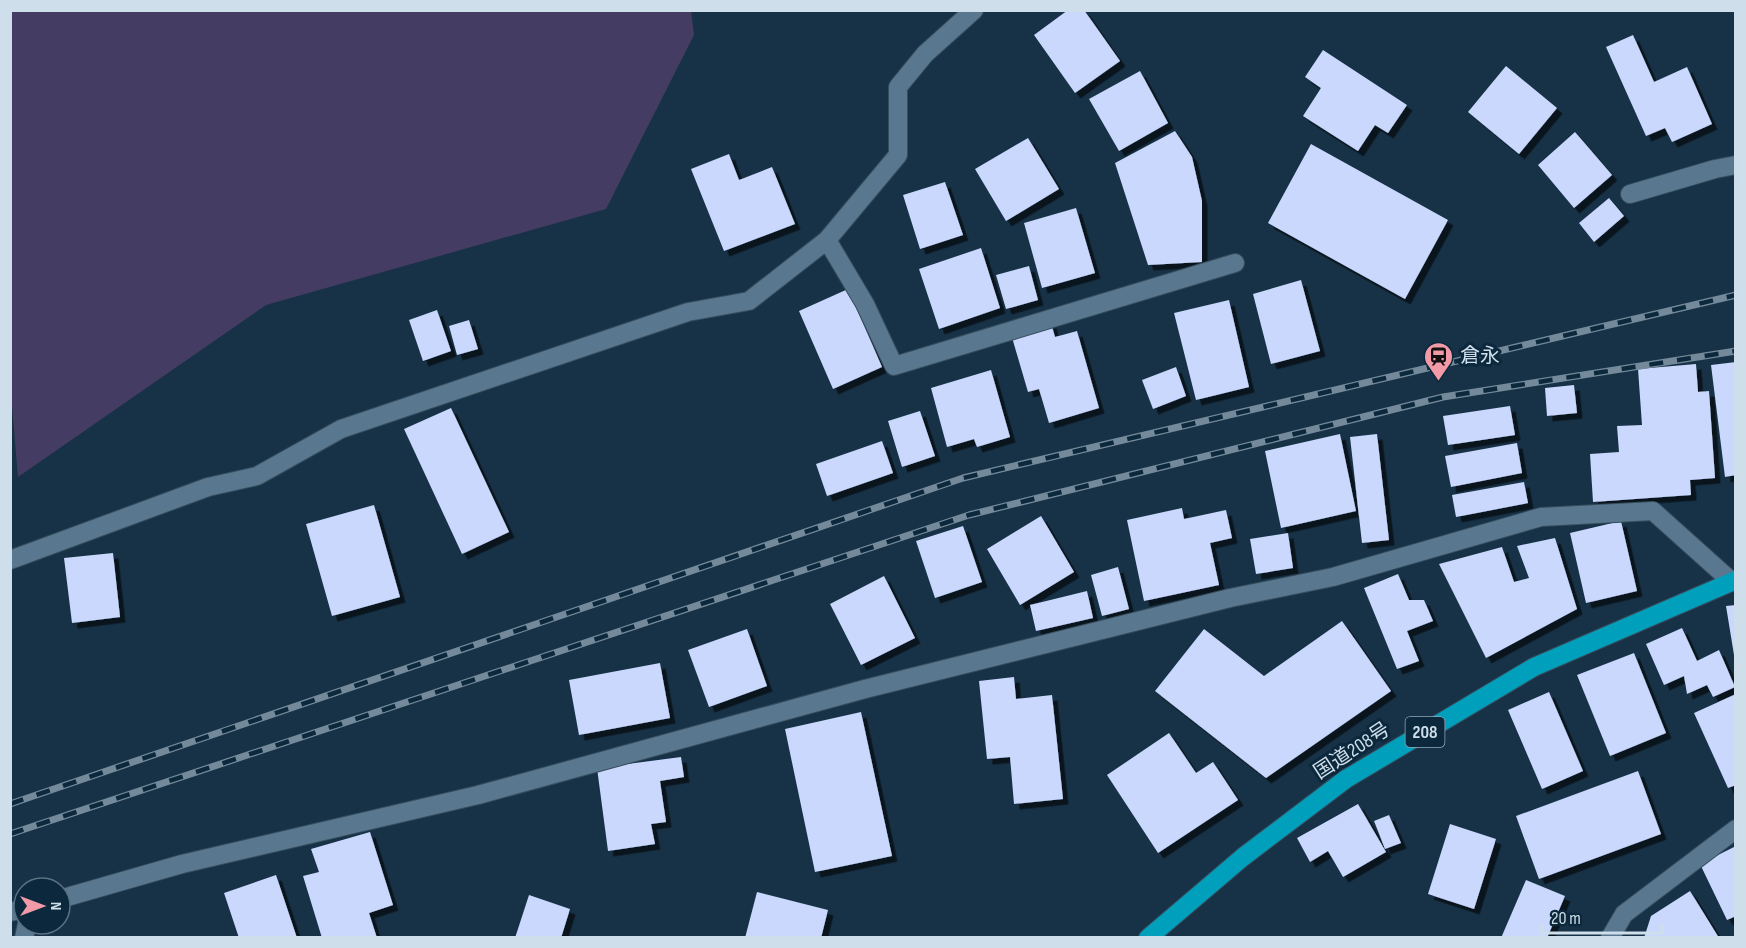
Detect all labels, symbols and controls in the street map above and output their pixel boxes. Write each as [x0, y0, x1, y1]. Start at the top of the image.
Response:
station icon: 倉永 [1423, 340, 1455, 382]
place label: 倉永 [1460, 344, 1500, 368]
road number: 208 [1406, 717, 1444, 747]
street label: 国道208号 [1309, 718, 1395, 784]
north arrow [12, 876, 72, 936]
scale bar [1542, 897, 1662, 935]
text: N [46, 902, 65, 910]
text: 20 m [1551, 908, 1581, 929]

